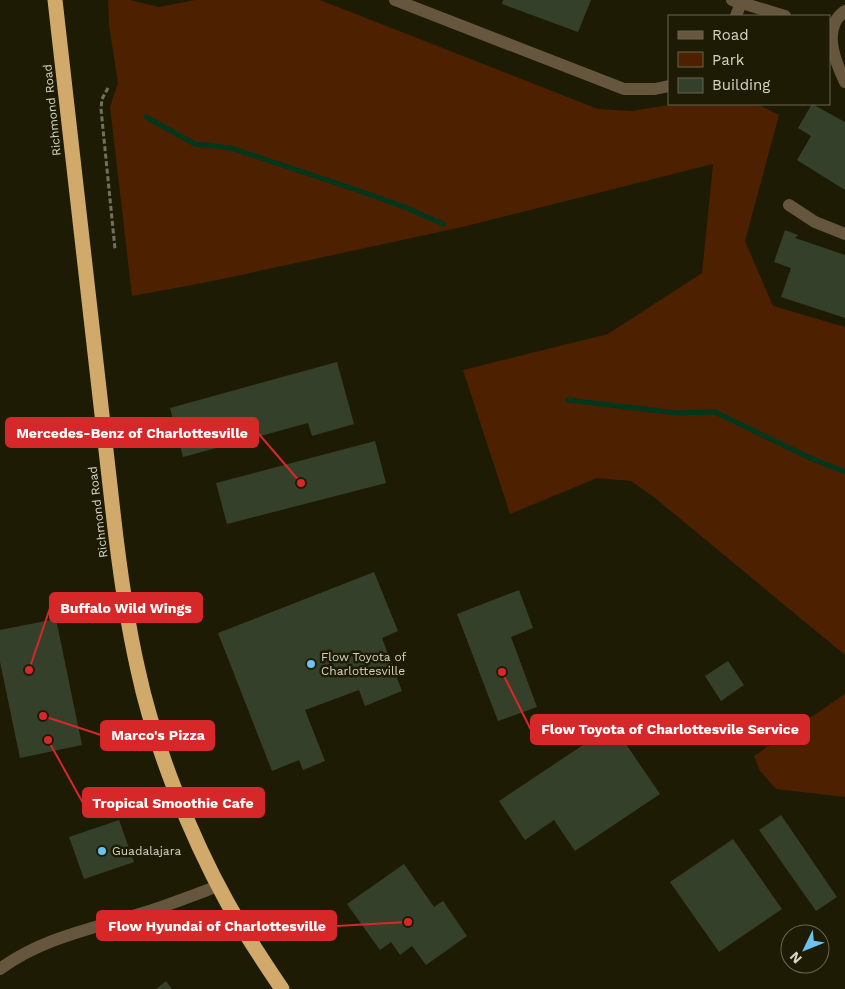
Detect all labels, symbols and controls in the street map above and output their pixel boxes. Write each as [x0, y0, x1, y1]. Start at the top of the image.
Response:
legend [668, 15, 830, 105]
text: Road [712, 26, 749, 44]
text: Park [712, 51, 745, 69]
street label: Richmond Road [40, 63, 64, 157]
text: Building [712, 76, 770, 94]
callout: Mercedes-Benz of Charlottesville [6, 418, 258, 447]
text: Mercedes-Benz of Charlottesville [16, 425, 248, 441]
street label: Richmond Road [85, 465, 111, 559]
callout: Buffalo Wild Wings [50, 593, 202, 622]
text: Buffalo Wild Wings [60, 600, 192, 616]
place label: Flow Toyota of Charlottesville [321, 650, 406, 678]
marker: Flow Toyota of Charlottesville [305, 658, 317, 670]
callout: Flow Toyota of Charlottesvile Service [531, 715, 809, 744]
callout: Marco's Pizza [101, 721, 214, 750]
text: Flow Toyota of Charlottesvile Service [541, 721, 799, 737]
text: Marco's Pizza [111, 727, 206, 743]
callout: Tropical Smoothie Cafe [83, 788, 264, 817]
text: Tropical Smoothie Cafe [92, 795, 254, 811]
place label: Guadalajara [112, 844, 181, 858]
marker: Guadalajara [96, 845, 108, 857]
callout: Flow Hyundai of Charlottesville [97, 911, 336, 940]
text: Flow Hyundai of Charlottesville [108, 918, 326, 934]
north arrow [780, 924, 830, 974]
text: N [786, 949, 805, 967]

